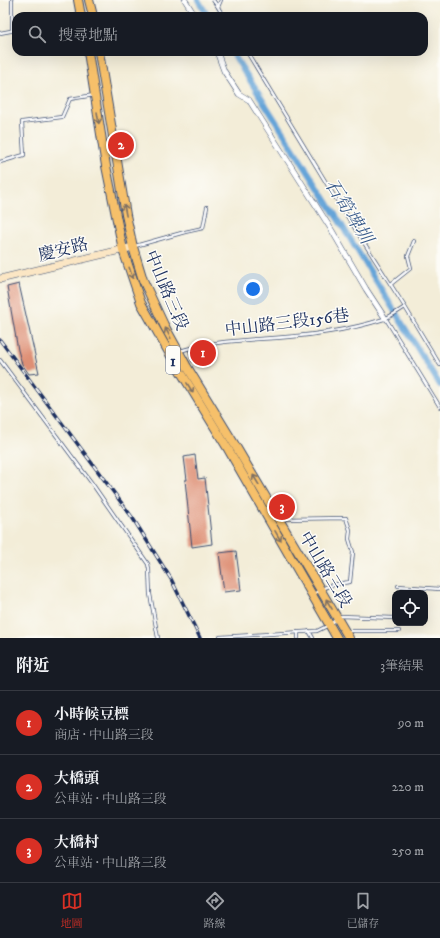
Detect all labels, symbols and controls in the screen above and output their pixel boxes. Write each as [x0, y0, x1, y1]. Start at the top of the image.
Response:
search box [12, 12, 428, 56]
icon: search [26, 23, 48, 45]
text: 搜尋地點 [58, 26, 118, 45]
one-way arrow [94, 111, 102, 124]
pin: 2 [108, 130, 134, 160]
water label: 石筍埤圳 [320, 175, 378, 250]
one-way arrow [121, 204, 129, 217]
street label: 慶安路 [36, 233, 91, 267]
street label: 中山路三段 [139, 247, 193, 334]
one-way arrow [127, 266, 135, 278]
your location [243, 279, 263, 299]
street label: 中山路三段156巷 [224, 304, 351, 342]
one-way arrow [164, 327, 171, 339]
pin: 1 [190, 338, 216, 368]
road number: 1 [166, 346, 180, 374]
one-way arrow [186, 382, 194, 393]
one-way arrow [251, 474, 259, 486]
pin: 3 [269, 492, 295, 522]
street label: 中山路三段 [294, 527, 356, 612]
one-way arrow [274, 530, 282, 542]
map controls [392, 590, 428, 626]
button: locate [392, 590, 428, 626]
one-way arrow [325, 599, 333, 610]
text: 附近 [16, 655, 50, 677]
text: 3筆結果 [380, 658, 424, 674]
text: 小時候豆標 [54, 705, 129, 724]
text: 1 [27, 715, 31, 731]
text: 90 m [398, 715, 424, 731]
text: 商店 · 中山路三段 [54, 727, 154, 743]
text: 大橋頭 [54, 769, 99, 788]
text: 2 [26, 779, 32, 795]
text: 220 m [392, 779, 424, 795]
text: 公車站 · 中山路三段 [54, 791, 167, 807]
text: 大橋村 [54, 833, 99, 852]
text: 3 [27, 843, 31, 859]
text: 250 m [392, 843, 424, 859]
text: 公車站 · 中山路三段 [54, 855, 167, 871]
tab: 地圖 [61, 890, 83, 931]
tab: 路線 [204, 890, 226, 931]
tab: 已儲存 [347, 890, 380, 931]

